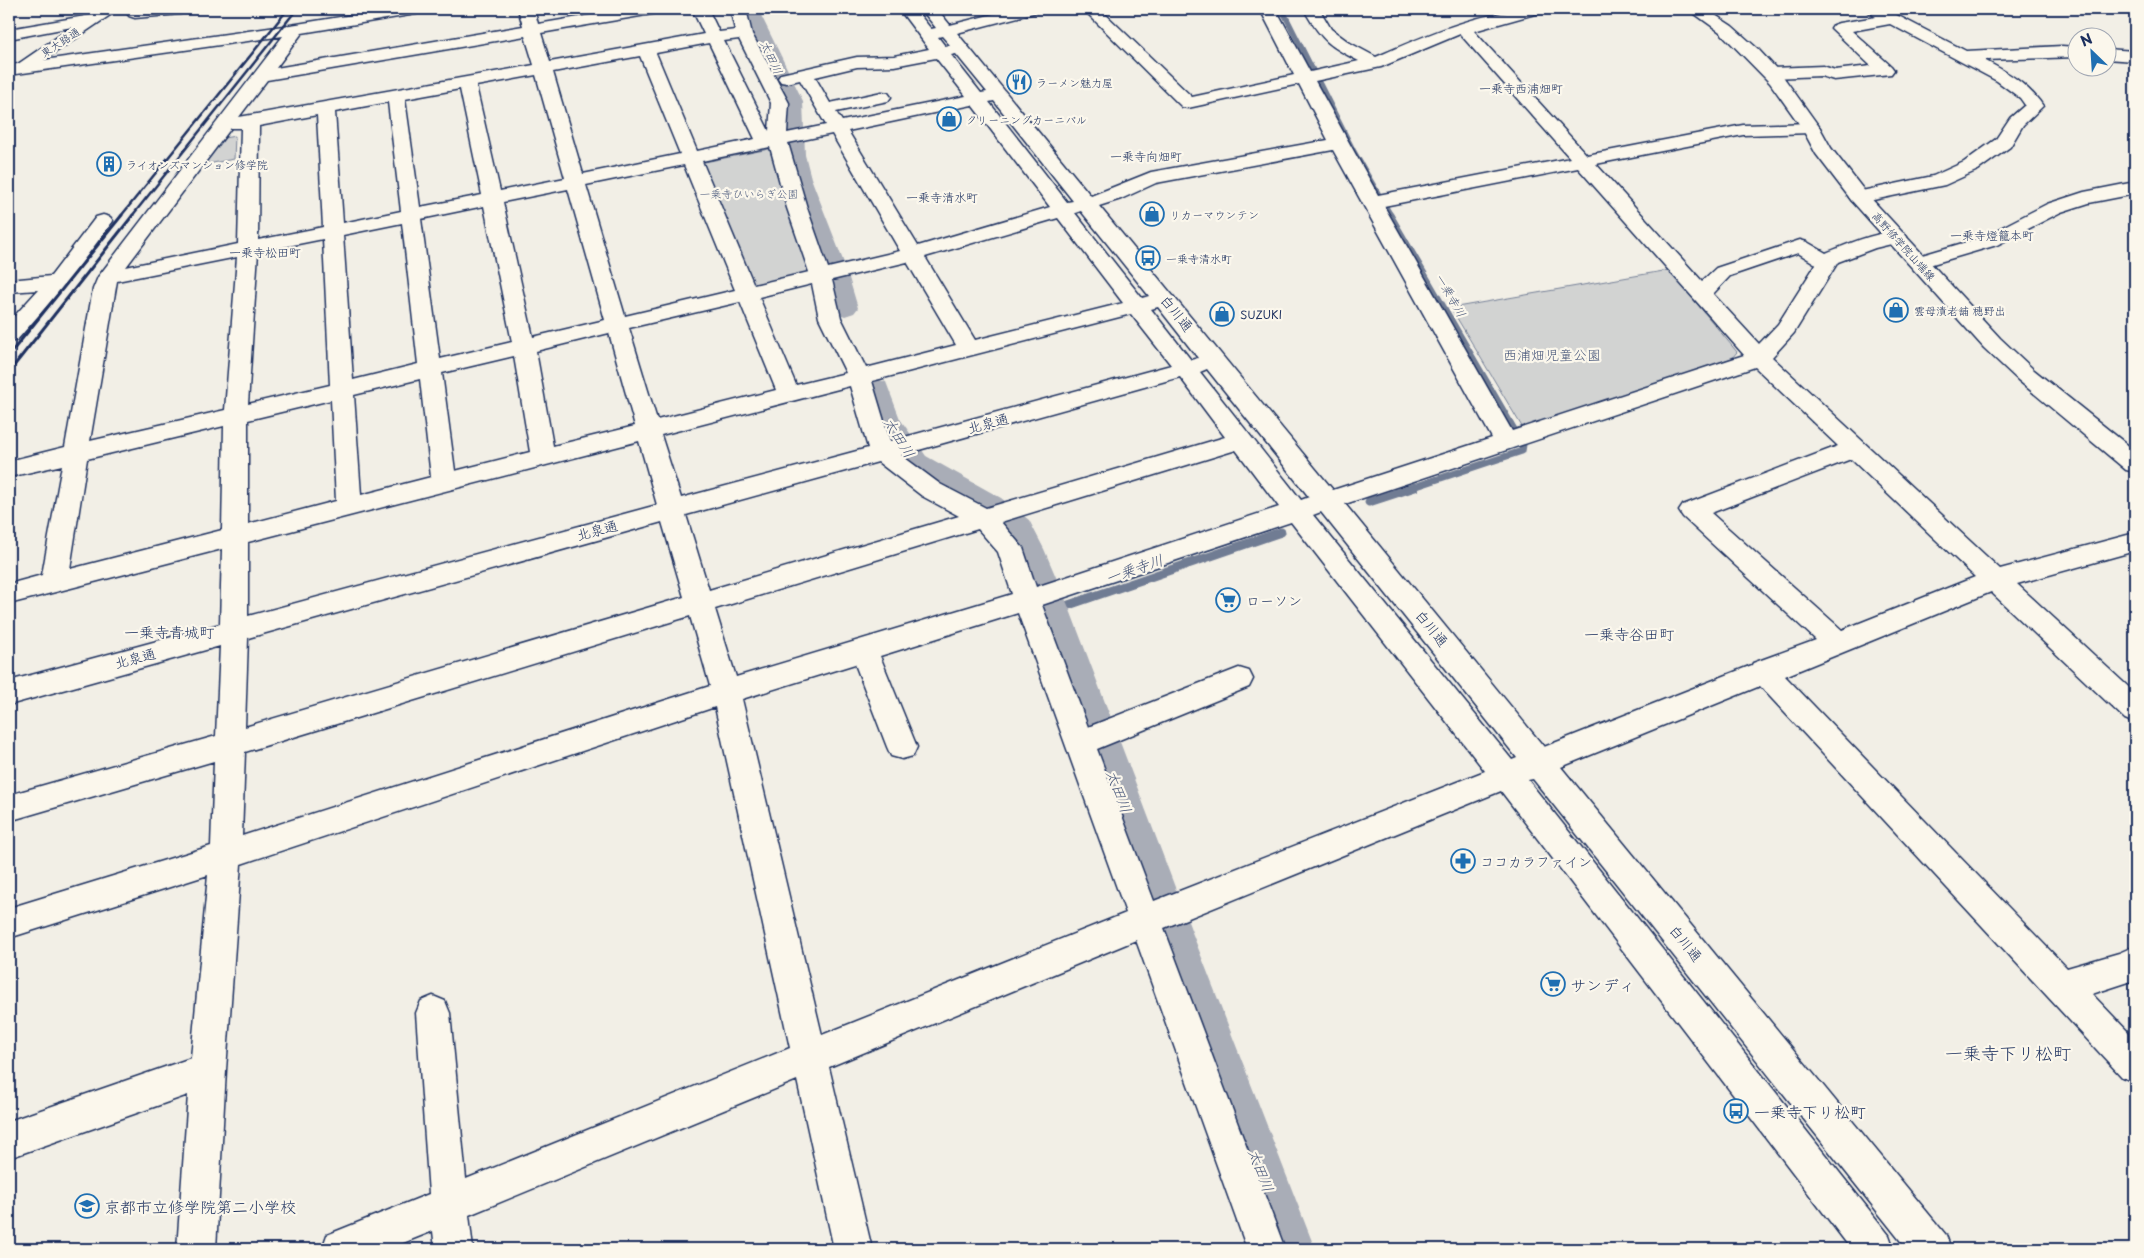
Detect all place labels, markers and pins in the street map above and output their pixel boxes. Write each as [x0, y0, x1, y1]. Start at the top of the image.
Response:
restaurant icon: ラーメン魅力屋 [1006, 69, 1032, 95]
place label: ラーメン魅力屋 [1036, 74, 1113, 91]
shop icon: クリーニングカーニバル [936, 106, 962, 132]
place label: クリーニングカーニバル [966, 111, 1087, 128]
building icon: ライオンズマンション修学院 [96, 151, 122, 177]
place label: ライオンズマンション修学院 [126, 156, 268, 173]
shop icon: リカーマウンテン [1139, 201, 1165, 227]
place label: リカーマウンテン [1170, 206, 1259, 223]
bus stop icon: 一乗寺清水町 [1135, 245, 1161, 271]
place label: 一乗寺清水町 [1166, 250, 1232, 267]
shop icon: 雲母漬老舗 穂野出 [1883, 297, 1909, 323]
shop icon: SUZUKI [1209, 301, 1235, 327]
place label: 雲母漬老舗 穂野出 [1914, 302, 2006, 319]
place label: SUZUKI [1240, 306, 1282, 323]
supermarket icon: ローソン [1215, 587, 1241, 613]
place label: ローソン [1246, 590, 1302, 611]
pharmacy icon: ココカラファイン [1450, 848, 1476, 874]
place label: ココカラファイン [1480, 851, 1592, 872]
supermarket icon: サンディ [1540, 971, 1566, 997]
place label: サンディ [1570, 972, 1635, 996]
bus stop icon: 一乗寺下り松町 [1723, 1098, 1749, 1124]
place label: 一乗寺下り松町 [1754, 1099, 1866, 1123]
school or university icon: 京都市立修学院第二小学校 [74, 1193, 100, 1219]
place label: 京都市立修学院第二小学校 [104, 1194, 296, 1218]

